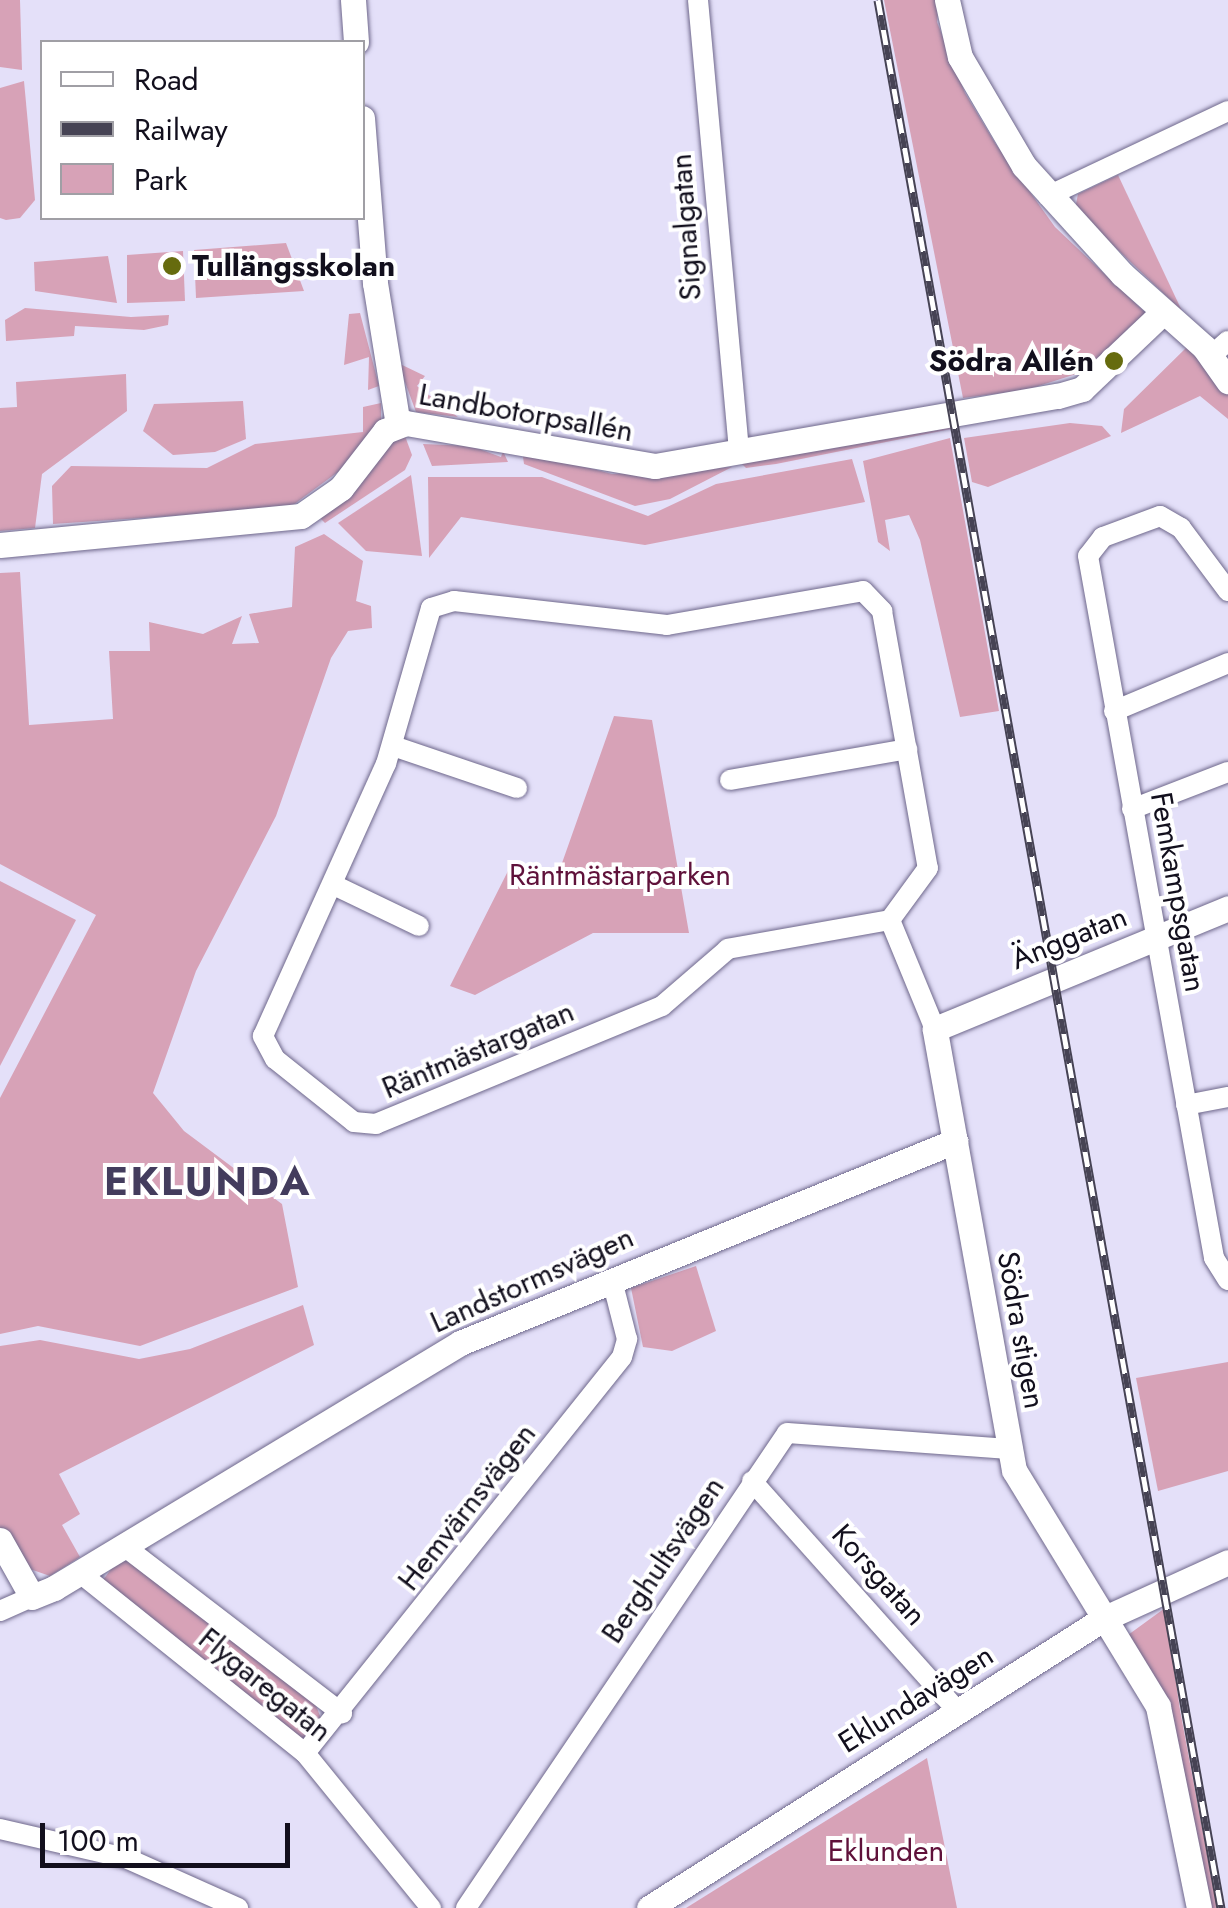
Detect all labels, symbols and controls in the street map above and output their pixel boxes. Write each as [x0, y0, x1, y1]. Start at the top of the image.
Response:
legend [40, 40, 365, 220]
text: Road [134, 58, 199, 101]
text: Railway [134, 108, 228, 151]
street label: Signalgatan [663, 152, 709, 302]
text: Park [134, 158, 187, 201]
place label: Tullängsskolan [192, 248, 395, 284]
marker: Tullängsskolan [161, 255, 183, 277]
place label: Södra Allén [929, 343, 1094, 379]
marker: Södra Allén [1103, 350, 1125, 372]
street label: Landbotorpsallén [416, 376, 636, 450]
street label: Femkampsgatan [1143, 789, 1213, 995]
park label: Räntmästarparken [509, 857, 731, 893]
street label: Änggatan [1006, 899, 1132, 977]
street label: Räntmästargatan [377, 993, 579, 1107]
district label: EKLUNDA [104, 1157, 312, 1205]
street label: Landstormsvägen [425, 1219, 639, 1341]
street label: Södra stigen [989, 1249, 1053, 1411]
street label: Hemvärnsvägen [391, 1416, 543, 1598]
street label: Berghultsvägen [594, 1470, 732, 1650]
street label: Korsgatan [824, 1517, 934, 1633]
street label: Flygaregatan [191, 1621, 339, 1749]
street label: Eklundavägen [832, 1637, 1000, 1761]
scale bar [45, 1803, 295, 1865]
text: 100 m [57, 1819, 139, 1862]
park label: Eklunden [828, 1833, 944, 1869]

